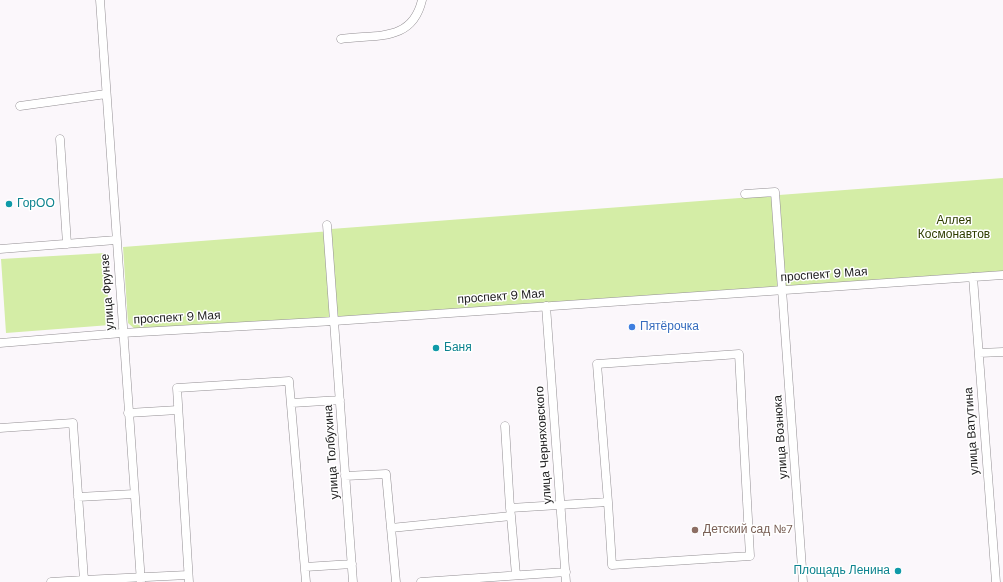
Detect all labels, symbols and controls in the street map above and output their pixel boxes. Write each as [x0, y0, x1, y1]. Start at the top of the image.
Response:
place label: ГорОО [17, 197, 55, 211]
marker: ГорОО [4, 199, 14, 209]
park label: Аллея Космонавтов [918, 214, 990, 242]
street label: улица Фрунзе [98, 253, 118, 331]
street label: проспект 9 Мая [780, 265, 868, 285]
street label: проспект 9 Мая [457, 287, 545, 307]
street label: проспект 9 Мая [133, 309, 221, 327]
place label: Пятёрочка [640, 320, 699, 334]
marker: Пятёрочка [627, 322, 637, 332]
place label: Баня [444, 341, 472, 355]
marker: Баня [431, 343, 441, 353]
street label: улица Черняховского [533, 386, 555, 504]
street label: улица Ватутина [962, 387, 982, 475]
street label: улица Вознюка [771, 395, 791, 479]
street label: улица Толбухина [322, 404, 342, 500]
place label: Детский сад №7 [703, 523, 793, 537]
marker: Детский сад №7 [690, 525, 700, 535]
place label: Площадь Ленина [793, 564, 890, 578]
marker: Площадь Ленина [893, 566, 903, 576]

